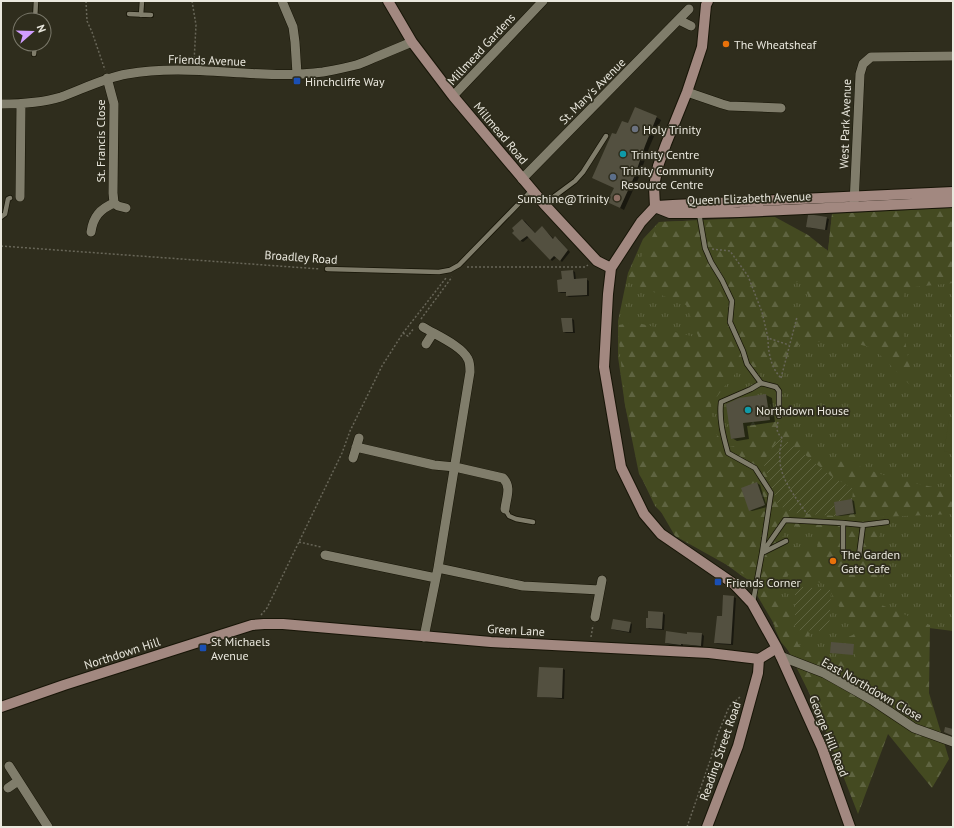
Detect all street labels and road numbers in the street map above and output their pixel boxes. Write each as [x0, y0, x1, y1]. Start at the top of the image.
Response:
street label: Millmead Gardens [444, 10, 518, 88]
street label: Friends Avenue [168, 51, 246, 69]
street label: St. Mary's Avenue [556, 55, 628, 127]
street label: West Park Avenue [836, 79, 854, 169]
street label: St. Francis Close [93, 99, 108, 183]
street label: Millmead Road [471, 99, 531, 167]
street label: Queen Elizabeth Avenue [687, 188, 811, 208]
street label: Broadley Road [264, 247, 338, 267]
street label: Green Lane [487, 621, 545, 639]
street label: Northdown Hill [82, 633, 162, 672]
street label: East Northdown Close [819, 654, 925, 724]
street label: George Hill Road [806, 693, 852, 779]
street label: Reading Street Road [696, 700, 744, 802]

